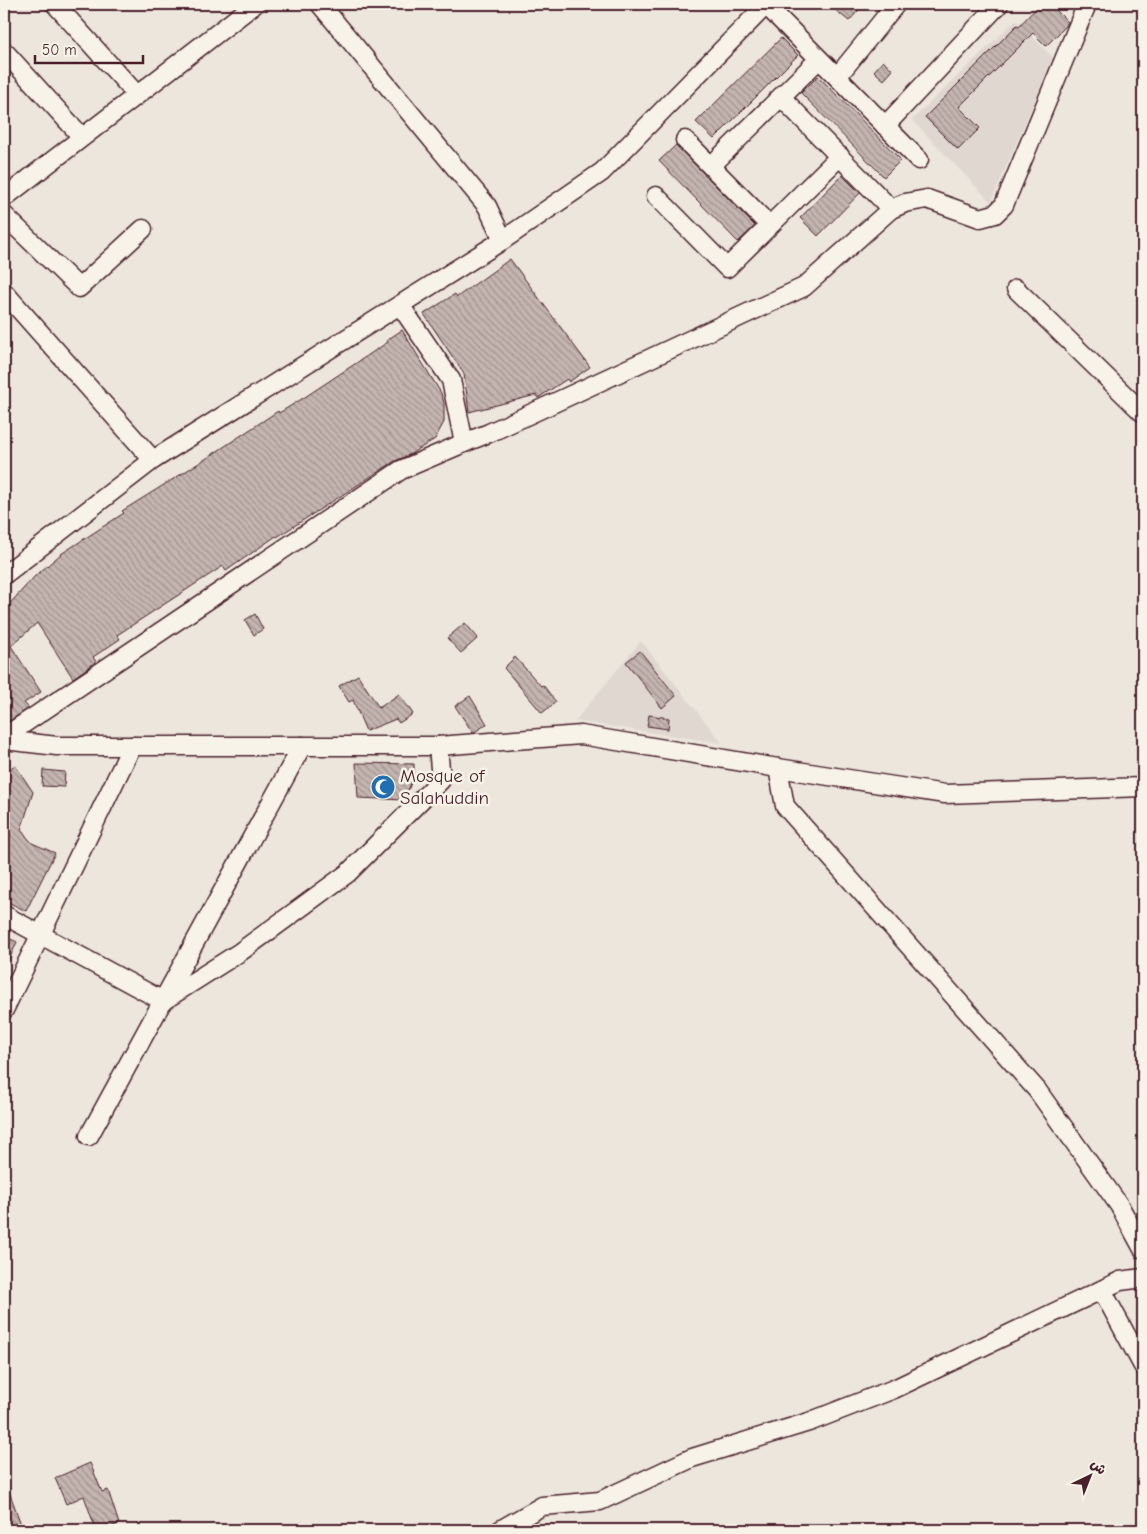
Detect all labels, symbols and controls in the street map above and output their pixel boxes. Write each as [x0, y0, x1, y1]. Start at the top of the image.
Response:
scale bar [35, 32, 142, 64]
text: 50 m [42, 41, 77, 59]
place label: Mosque of Salahuddin [400, 765, 489, 809]
mosque icon: Mosque of Salahuddin [370, 774, 396, 800]
north arrow [1064, 1452, 1114, 1502]
text: ش [1087, 1455, 1110, 1478]

